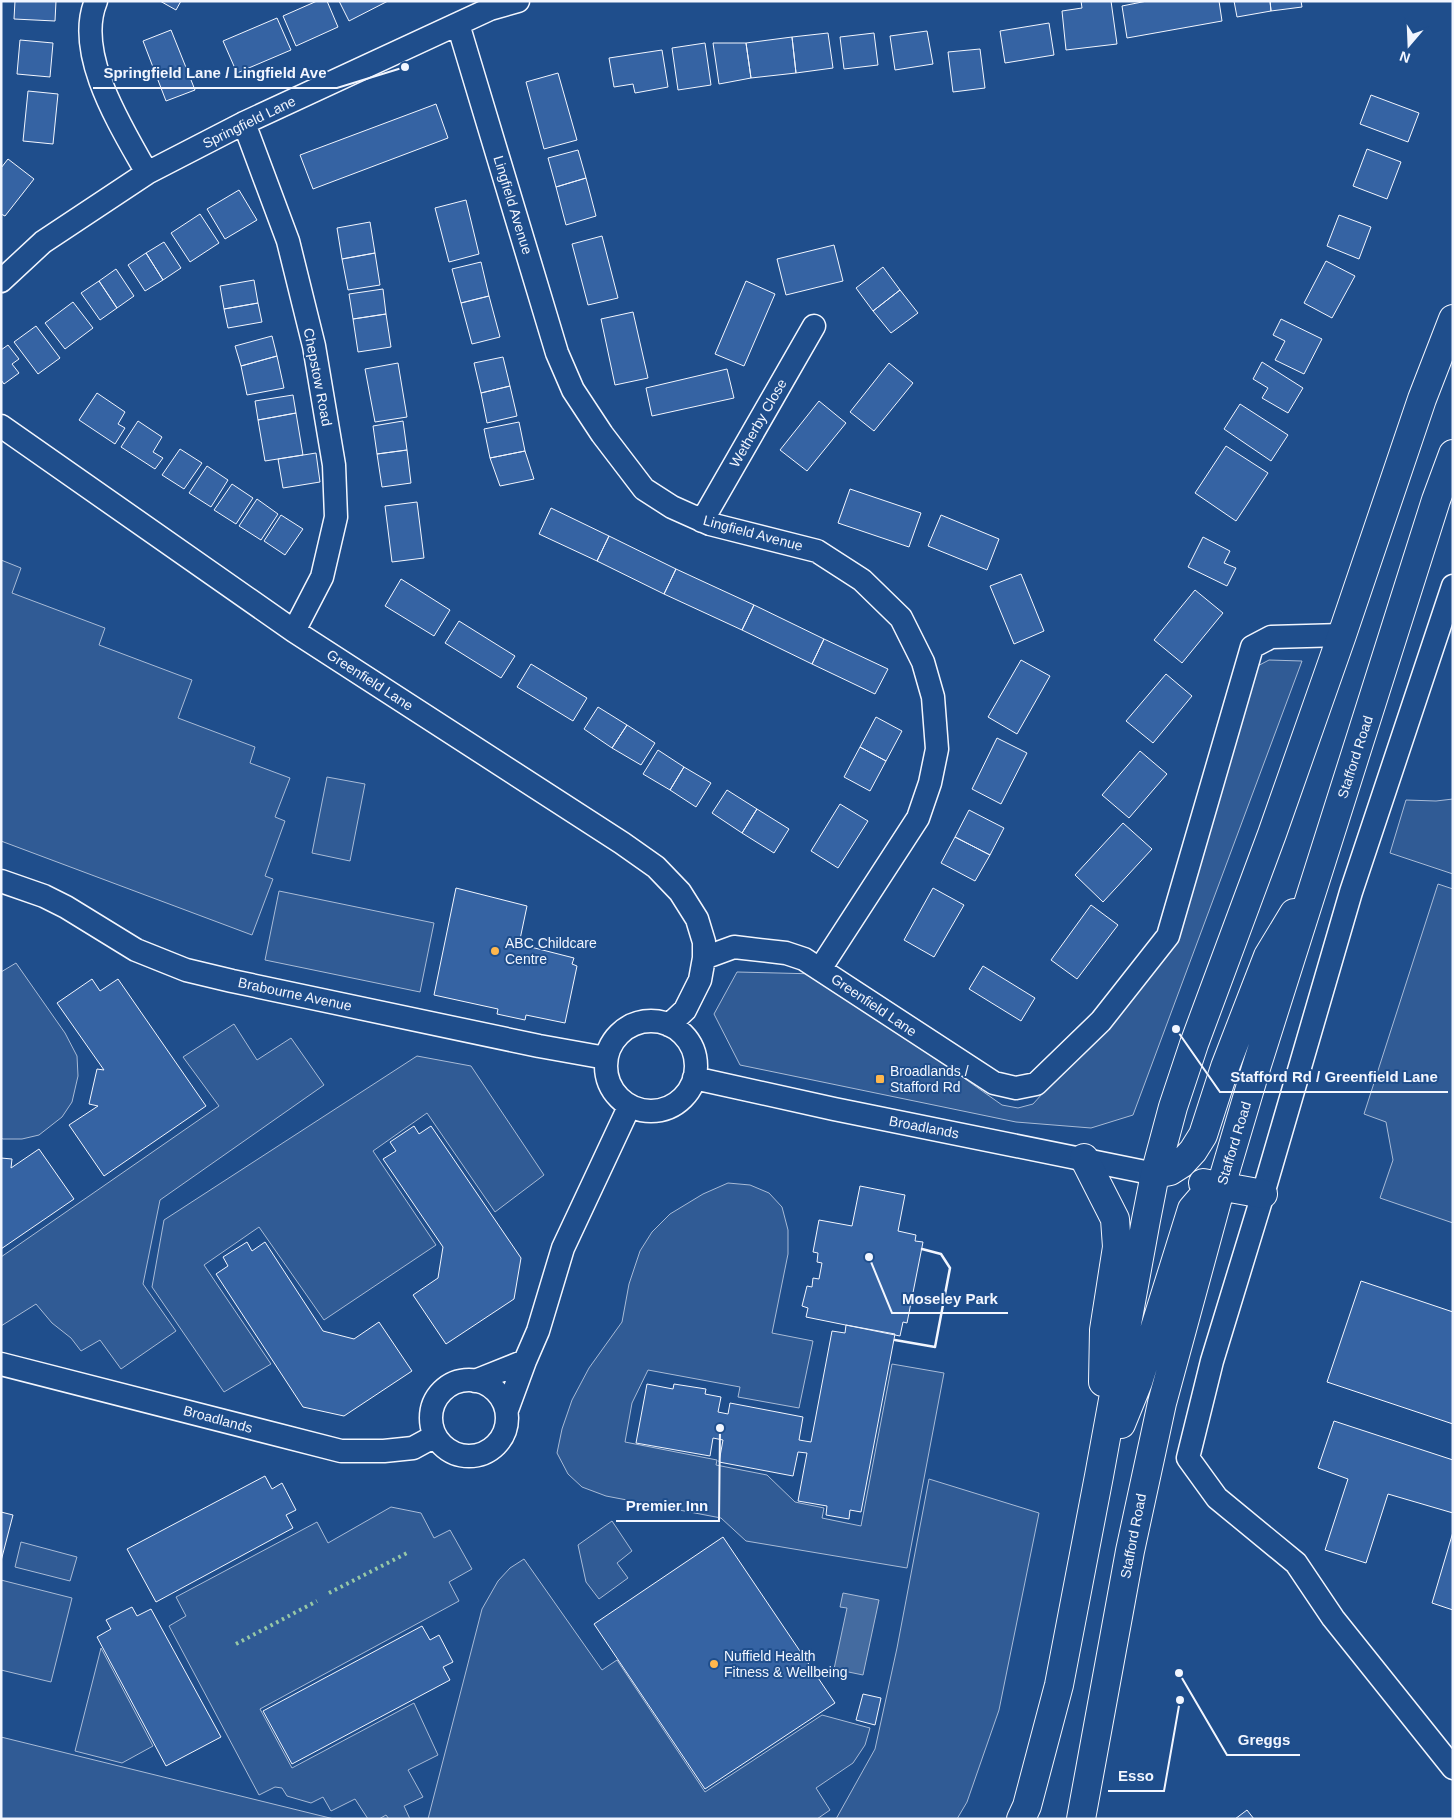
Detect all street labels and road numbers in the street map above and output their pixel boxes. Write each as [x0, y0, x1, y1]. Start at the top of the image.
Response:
street label: Springfield Lane [200, 93, 298, 151]
street label: Lingfield Avenue [490, 154, 536, 257]
street label: Chepstow Road [301, 327, 335, 427]
street label: Wetherby Close [726, 376, 790, 470]
street label: Lingfield Avenue [701, 512, 805, 554]
street label: Greenfield Lane [324, 646, 416, 714]
street label: Stafford Road [1334, 714, 1376, 800]
street label: Greenfield Lane [828, 971, 920, 1040]
street label: Brabourne Avenue [237, 974, 353, 1014]
street label: Stafford Road [1214, 1099, 1254, 1187]
street label: Broadlands [888, 1112, 960, 1142]
street label: Broadlands [182, 1402, 254, 1436]
street label: Stafford Road [1117, 1492, 1149, 1580]

